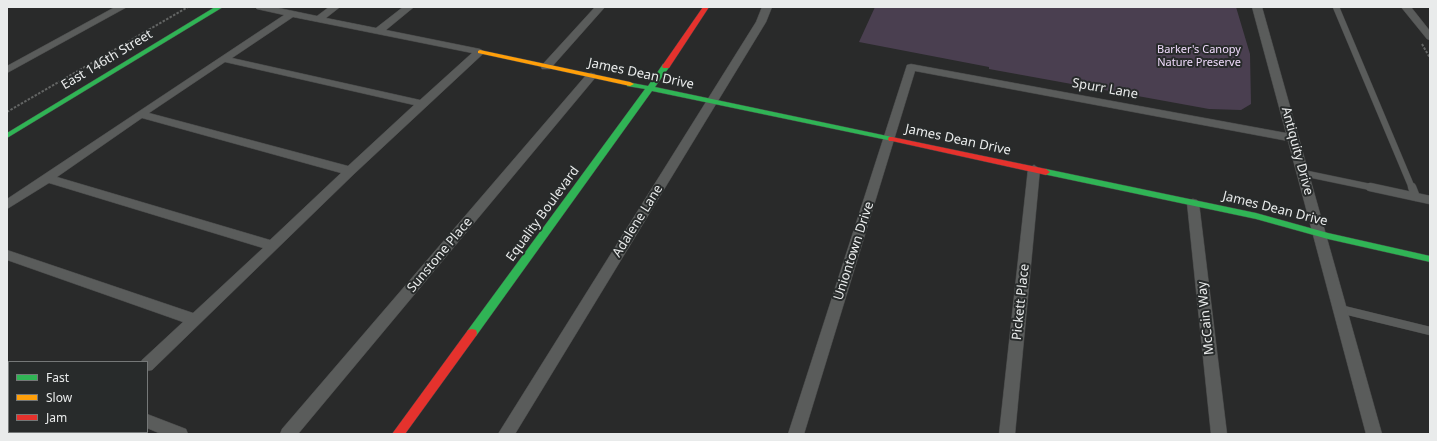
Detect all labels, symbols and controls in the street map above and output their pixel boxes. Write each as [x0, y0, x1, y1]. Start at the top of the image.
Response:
street label: East 146th Street [59, 27, 155, 93]
park label: Barker's Canopy Nature Preserve [1157, 43, 1241, 69]
street label: James Dean Drive [587, 55, 695, 93]
street label: Spurr Lane [1071, 76, 1139, 102]
street label: Antiquity Drive [1278, 105, 1316, 197]
street label: James Dean Drive [904, 121, 1012, 159]
street label: Equality Boulevard [503, 163, 583, 265]
street label: Adalene Lane [610, 182, 666, 260]
street label: James Dean Drive [1221, 188, 1329, 230]
street label: Uniontown Drive [831, 200, 877, 302]
street label: Sunstone Place [404, 214, 476, 296]
street label: Pickett Place [1009, 263, 1033, 341]
street label: McCain Way [1194, 280, 1218, 356]
legend [8, 361, 148, 433]
text: Fast [46, 369, 69, 386]
text: Slow [46, 389, 72, 406]
text: Jam [46, 409, 67, 426]

